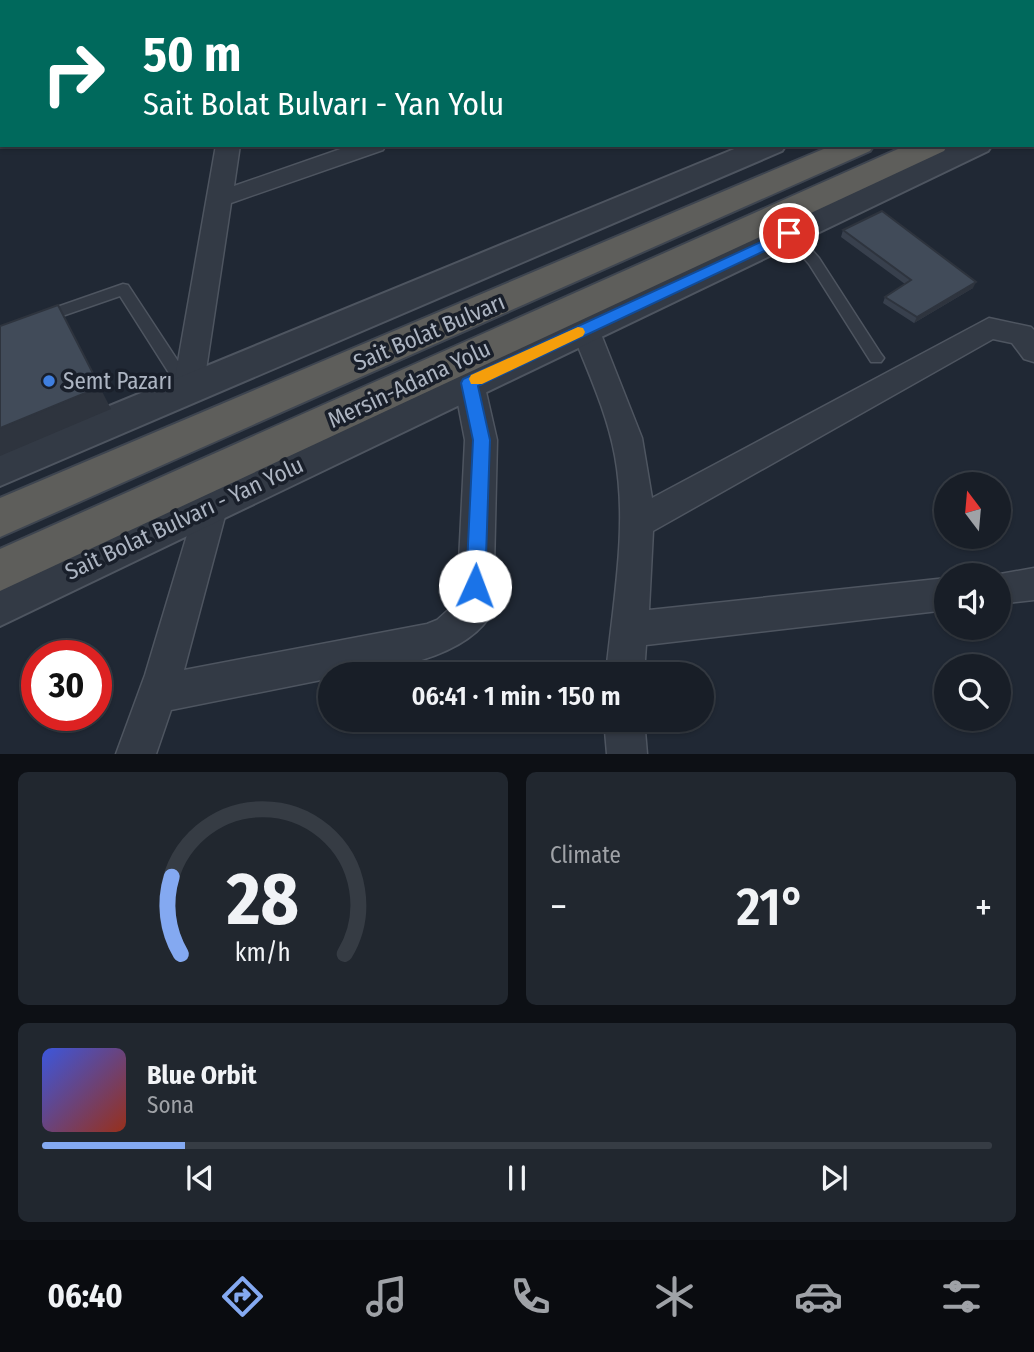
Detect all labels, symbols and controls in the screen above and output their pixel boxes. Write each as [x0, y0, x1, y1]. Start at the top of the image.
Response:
text: 50 m [143, 25, 241, 84]
icon: right [28, 28, 119, 119]
text: Sait Bolat Bulvarı - Yan Yolu [143, 85, 504, 123]
pin [759, 203, 819, 263]
icon: arrive [770, 214, 808, 252]
street label: Sait Bolat Bulvarı [349, 288, 509, 376]
street label: Mersin-Adana Yolu [323, 334, 495, 434]
place label: Semt Pazarı [63, 367, 172, 395]
marker: Semt Pazarı [41, 373, 57, 389]
street label: Sait Bolat Bulvarı - Yan Yolu [60, 450, 308, 586]
north arrow [934, 472, 1012, 550]
map controls [934, 472, 1011, 731]
position arrow [438, 549, 512, 623]
button: sound [934, 563, 1011, 640]
speed limit sign: 30 [21, 640, 112, 731]
button: search [934, 654, 1011, 731]
text: 06:41 · 1 min · 150 m [411, 681, 621, 712]
text: Climate [550, 841, 621, 869]
text: 28 [226, 857, 299, 944]
text: 21° [736, 876, 805, 939]
text: − [550, 884, 567, 930]
text: + [975, 884, 992, 930]
text: km/h [235, 938, 291, 968]
text: Blue Orbit [147, 1060, 257, 1091]
text: Sona [147, 1091, 194, 1119]
icon: previous [181, 1159, 219, 1197]
icon: pause [498, 1159, 536, 1197]
icon: next [815, 1159, 853, 1197]
icon: directions [218, 1272, 267, 1321]
icon: music [362, 1272, 411, 1321]
icon: phone [506, 1272, 555, 1321]
icon: climate [650, 1272, 699, 1321]
icon: car [794, 1272, 843, 1321]
icon: filters [937, 1272, 986, 1321]
text: 06:40 [47, 1277, 123, 1315]

